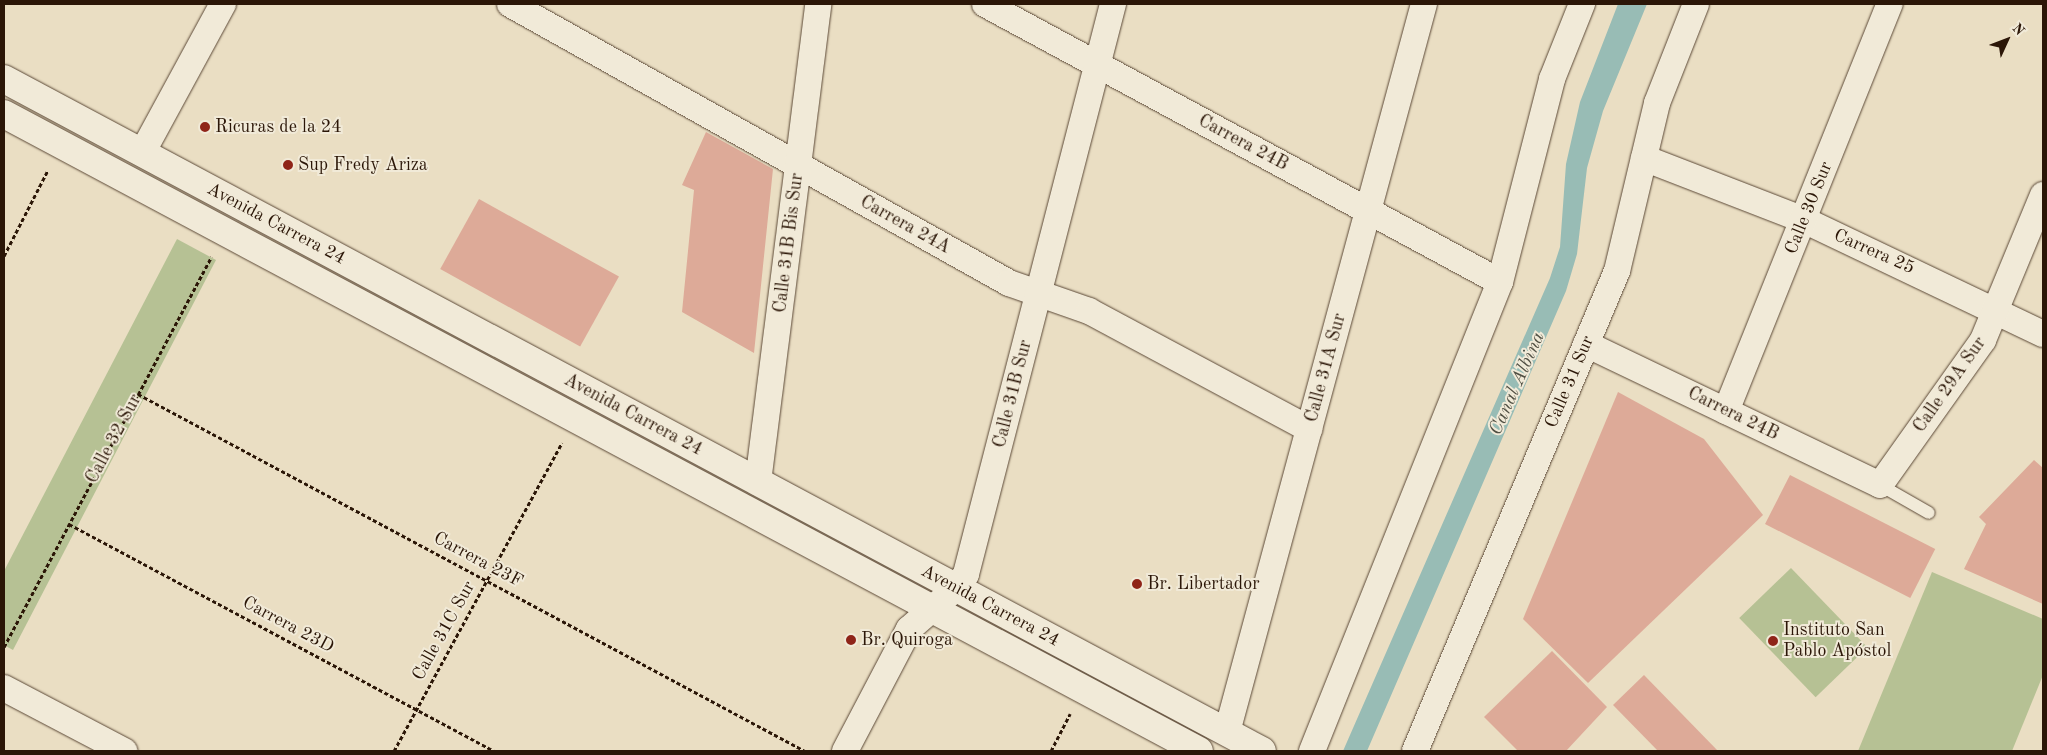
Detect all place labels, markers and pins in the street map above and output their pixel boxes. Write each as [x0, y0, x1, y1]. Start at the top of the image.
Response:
place label: Ricuras de la 24 [215, 116, 342, 138]
marker: Ricuras de la 24 [199, 121, 211, 133]
place label: Sup Fredy Ariza [298, 154, 428, 176]
marker: Sup Fredy Ariza [282, 159, 294, 171]
place label: Br. Libertador [1147, 573, 1260, 595]
marker: Br. Libertador [1131, 578, 1143, 590]
place label: Instituto San Pablo Apóstol [1783, 620, 1891, 662]
place label: Br. Quiroga [861, 629, 953, 651]
marker: Br. Quiroga [845, 634, 857, 646]
marker: Instituto San Pablo Apóstol [1767, 635, 1779, 647]

